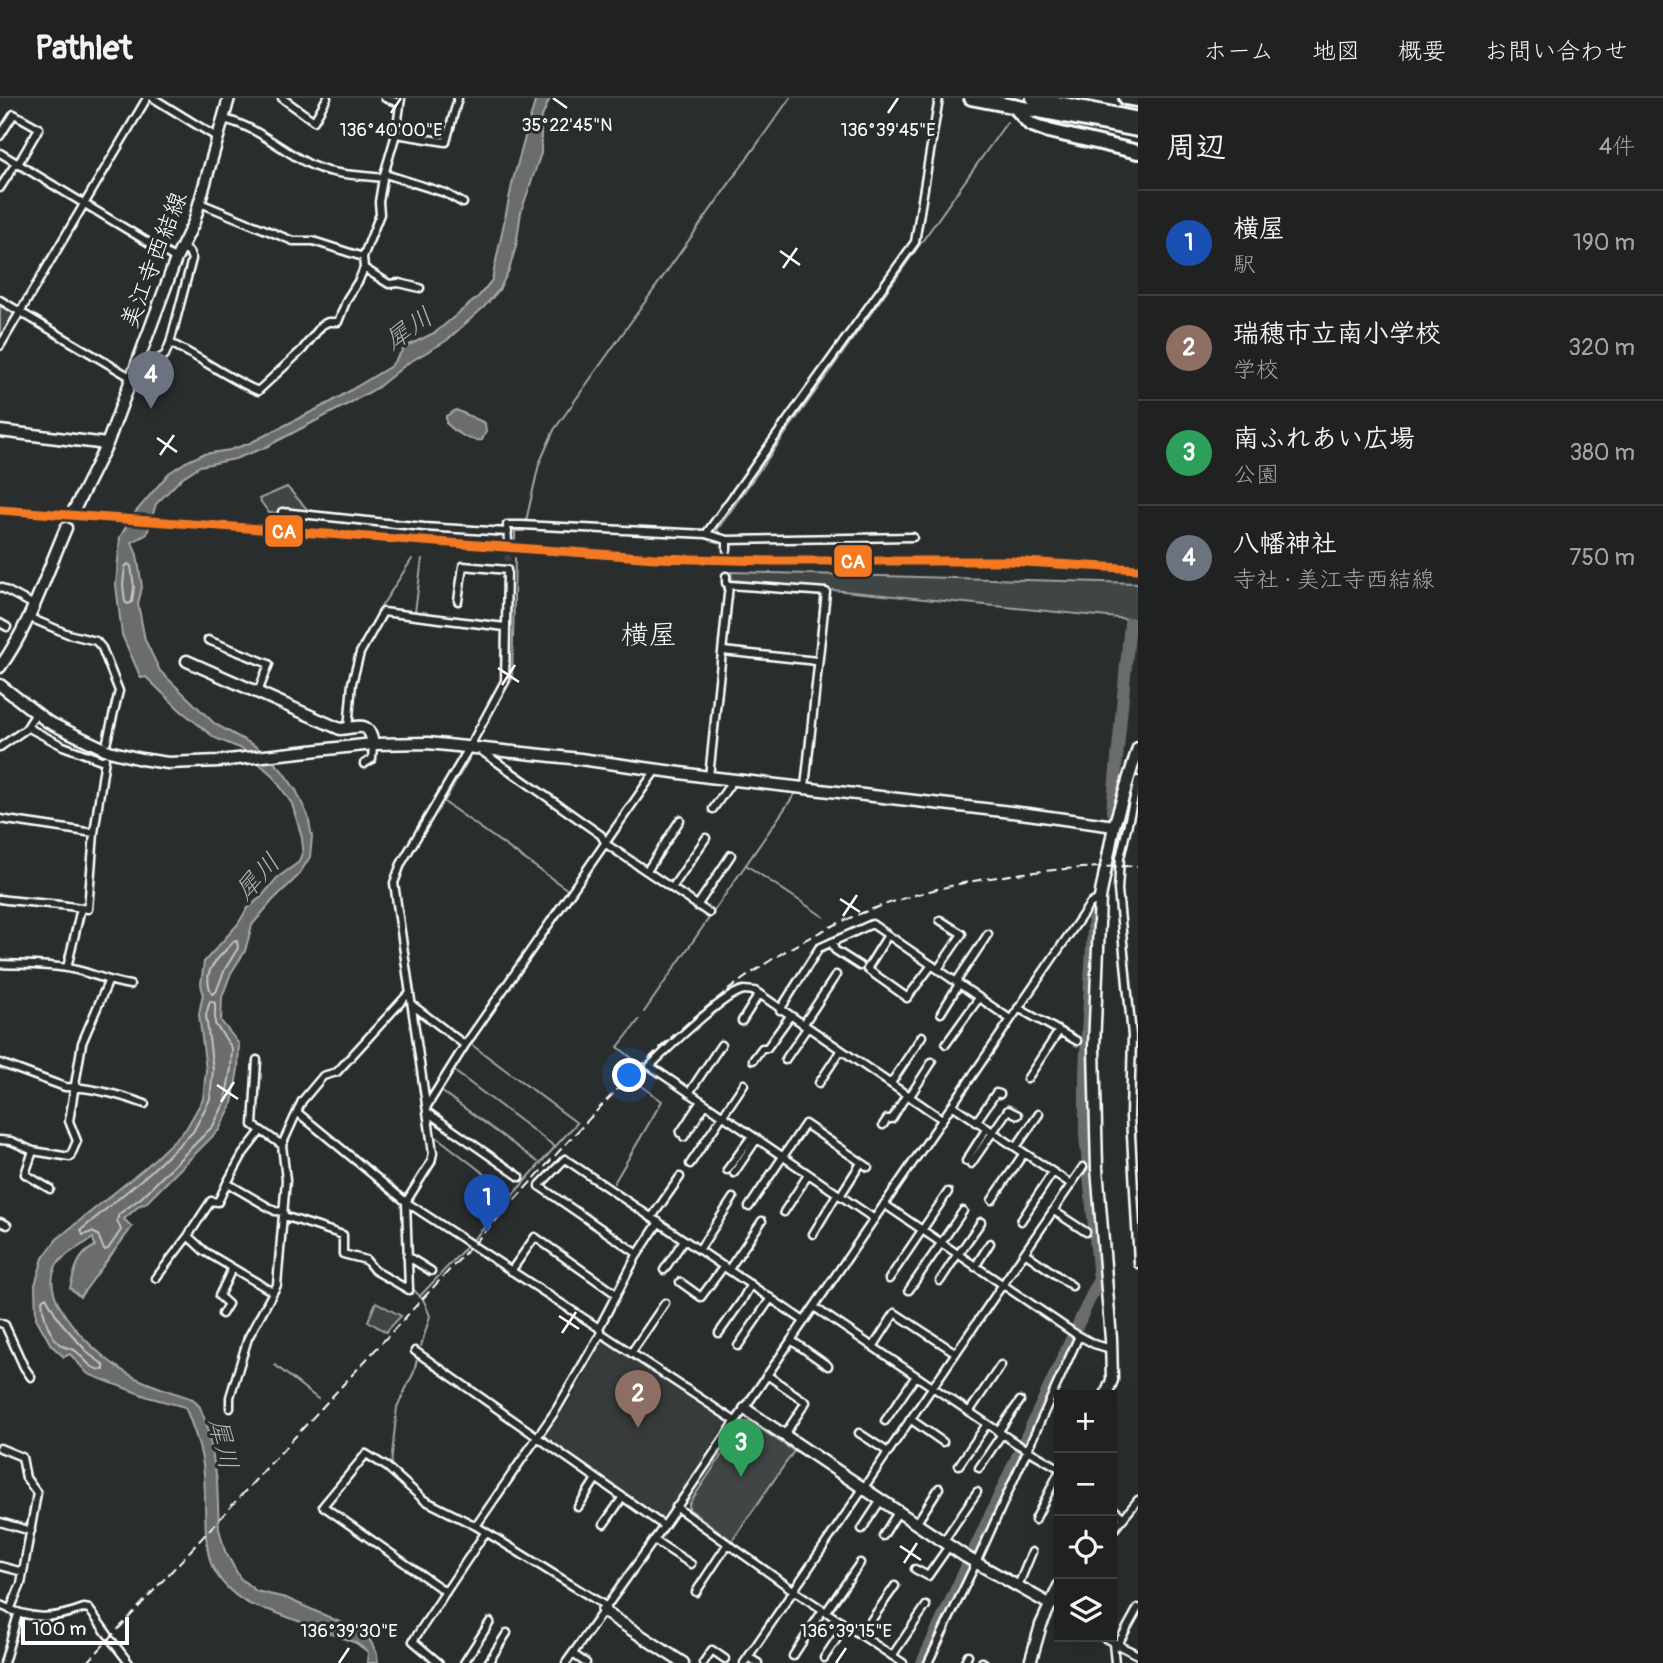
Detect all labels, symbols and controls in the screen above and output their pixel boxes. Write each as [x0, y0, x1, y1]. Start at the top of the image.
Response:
text: Pathlet [35, 28, 132, 69]
text: ホーム [1203, 37, 1274, 66]
text: 地図 [1312, 37, 1360, 66]
text: 概要 [1398, 37, 1446, 66]
text: お問い合わせ [1484, 37, 1628, 66]
text: 35°22'45"N [521, 114, 613, 137]
text: 136°40'00"E [340, 119, 443, 142]
text: 136°39'45"E [840, 119, 936, 142]
text: 周辺 [1166, 129, 1226, 166]
text: 4件 [1599, 132, 1635, 161]
street label: 美江寺西結線 [115, 188, 193, 332]
text: 横屋 [1233, 213, 1285, 245]
text: 1 [1185, 228, 1194, 257]
text: 190 m [1573, 228, 1635, 257]
text: 駅 [1233, 250, 1256, 279]
water label: 犀川 [379, 301, 439, 357]
text: 瑞穂市立南小学校 [1233, 318, 1441, 350]
text: 2 [1183, 333, 1195, 362]
text: 320 m [1568, 333, 1635, 362]
pin: 4 [128, 351, 174, 409]
text: 学校 [1233, 355, 1279, 384]
text: 南ふれあい広場 [1233, 423, 1415, 455]
text: 3 [1183, 438, 1195, 467]
text: 380 m [1569, 438, 1635, 467]
text: 公園 [1233, 460, 1279, 489]
line badge: CA [264, 514, 304, 548]
text: CA [272, 520, 297, 544]
text: 八幡神社 [1233, 528, 1337, 560]
text: 4 [1182, 543, 1196, 572]
text: 750 m [1569, 543, 1635, 572]
line badge: CA [833, 544, 873, 578]
text: CA [841, 550, 866, 574]
text: 寺社 · 美江寺西結線 [1233, 565, 1434, 594]
district label: 横屋 [621, 618, 677, 653]
water label: 犀川 [229, 847, 287, 907]
your location [612, 1058, 646, 1092]
pin: 1 [464, 1174, 510, 1232]
pin: 2 [615, 1370, 661, 1428]
map controls [1054, 1390, 1117, 1642]
button: + [1054, 1390, 1117, 1453]
water label: 犀川 [202, 1415, 244, 1473]
pin: 3 [718, 1419, 764, 1477]
button: − [1054, 1453, 1117, 1516]
button: locate [1054, 1516, 1117, 1579]
button: layers [1054, 1579, 1117, 1642]
scale bar [21, 1614, 130, 1646]
text: 100 m [32, 1617, 86, 1641]
text: 136°39'30"E [300, 1620, 398, 1643]
text: 136°39'15"E [800, 1620, 892, 1643]

